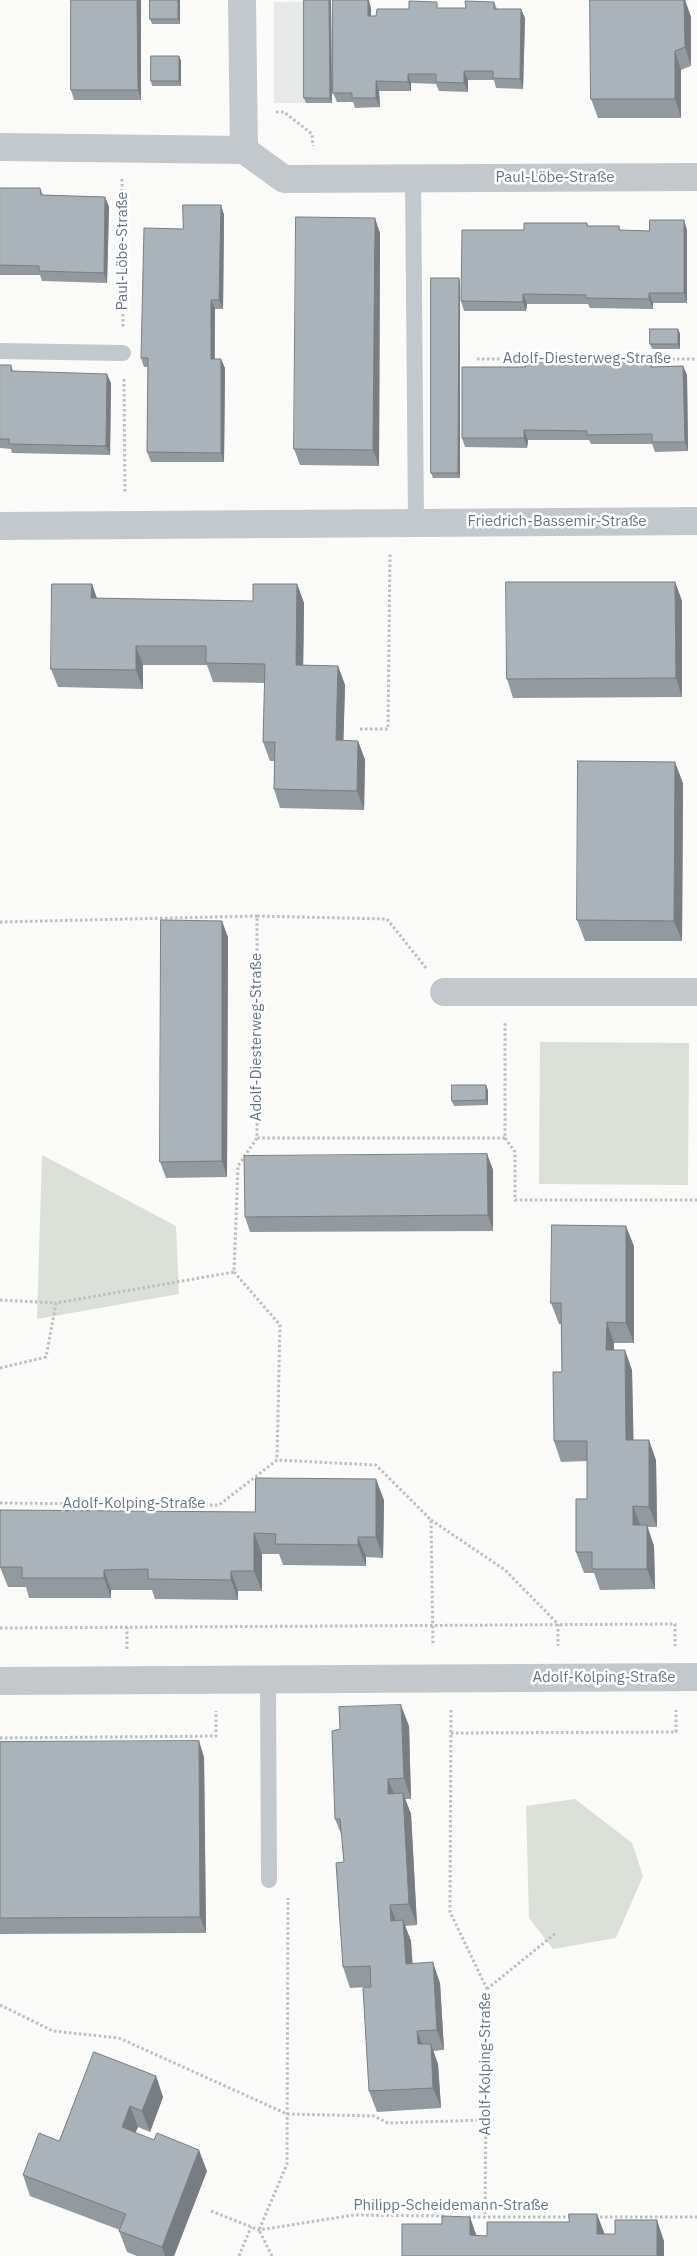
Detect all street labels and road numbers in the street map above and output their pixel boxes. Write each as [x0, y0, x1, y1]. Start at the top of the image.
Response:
street label: Paul-Löbe-Straße [495, 169, 615, 187]
street label: Paul-Löbe-Straße [114, 191, 132, 311]
street label: Adolf-Diesterweg-Straße [503, 350, 671, 368]
street label: Friedrich-Bassemir-Straße [467, 513, 647, 531]
street label: Adolf-Diesterweg-Straße [248, 953, 266, 1121]
street label: Adolf-Kolping-Straße [62, 1495, 206, 1513]
street label: Adolf-Kolping-Straße [532, 1669, 676, 1687]
street label: Adolf-Kolping-Straße [477, 1992, 495, 2136]
street label: Philipp-Scheidemann-Straße [353, 2197, 549, 2215]

